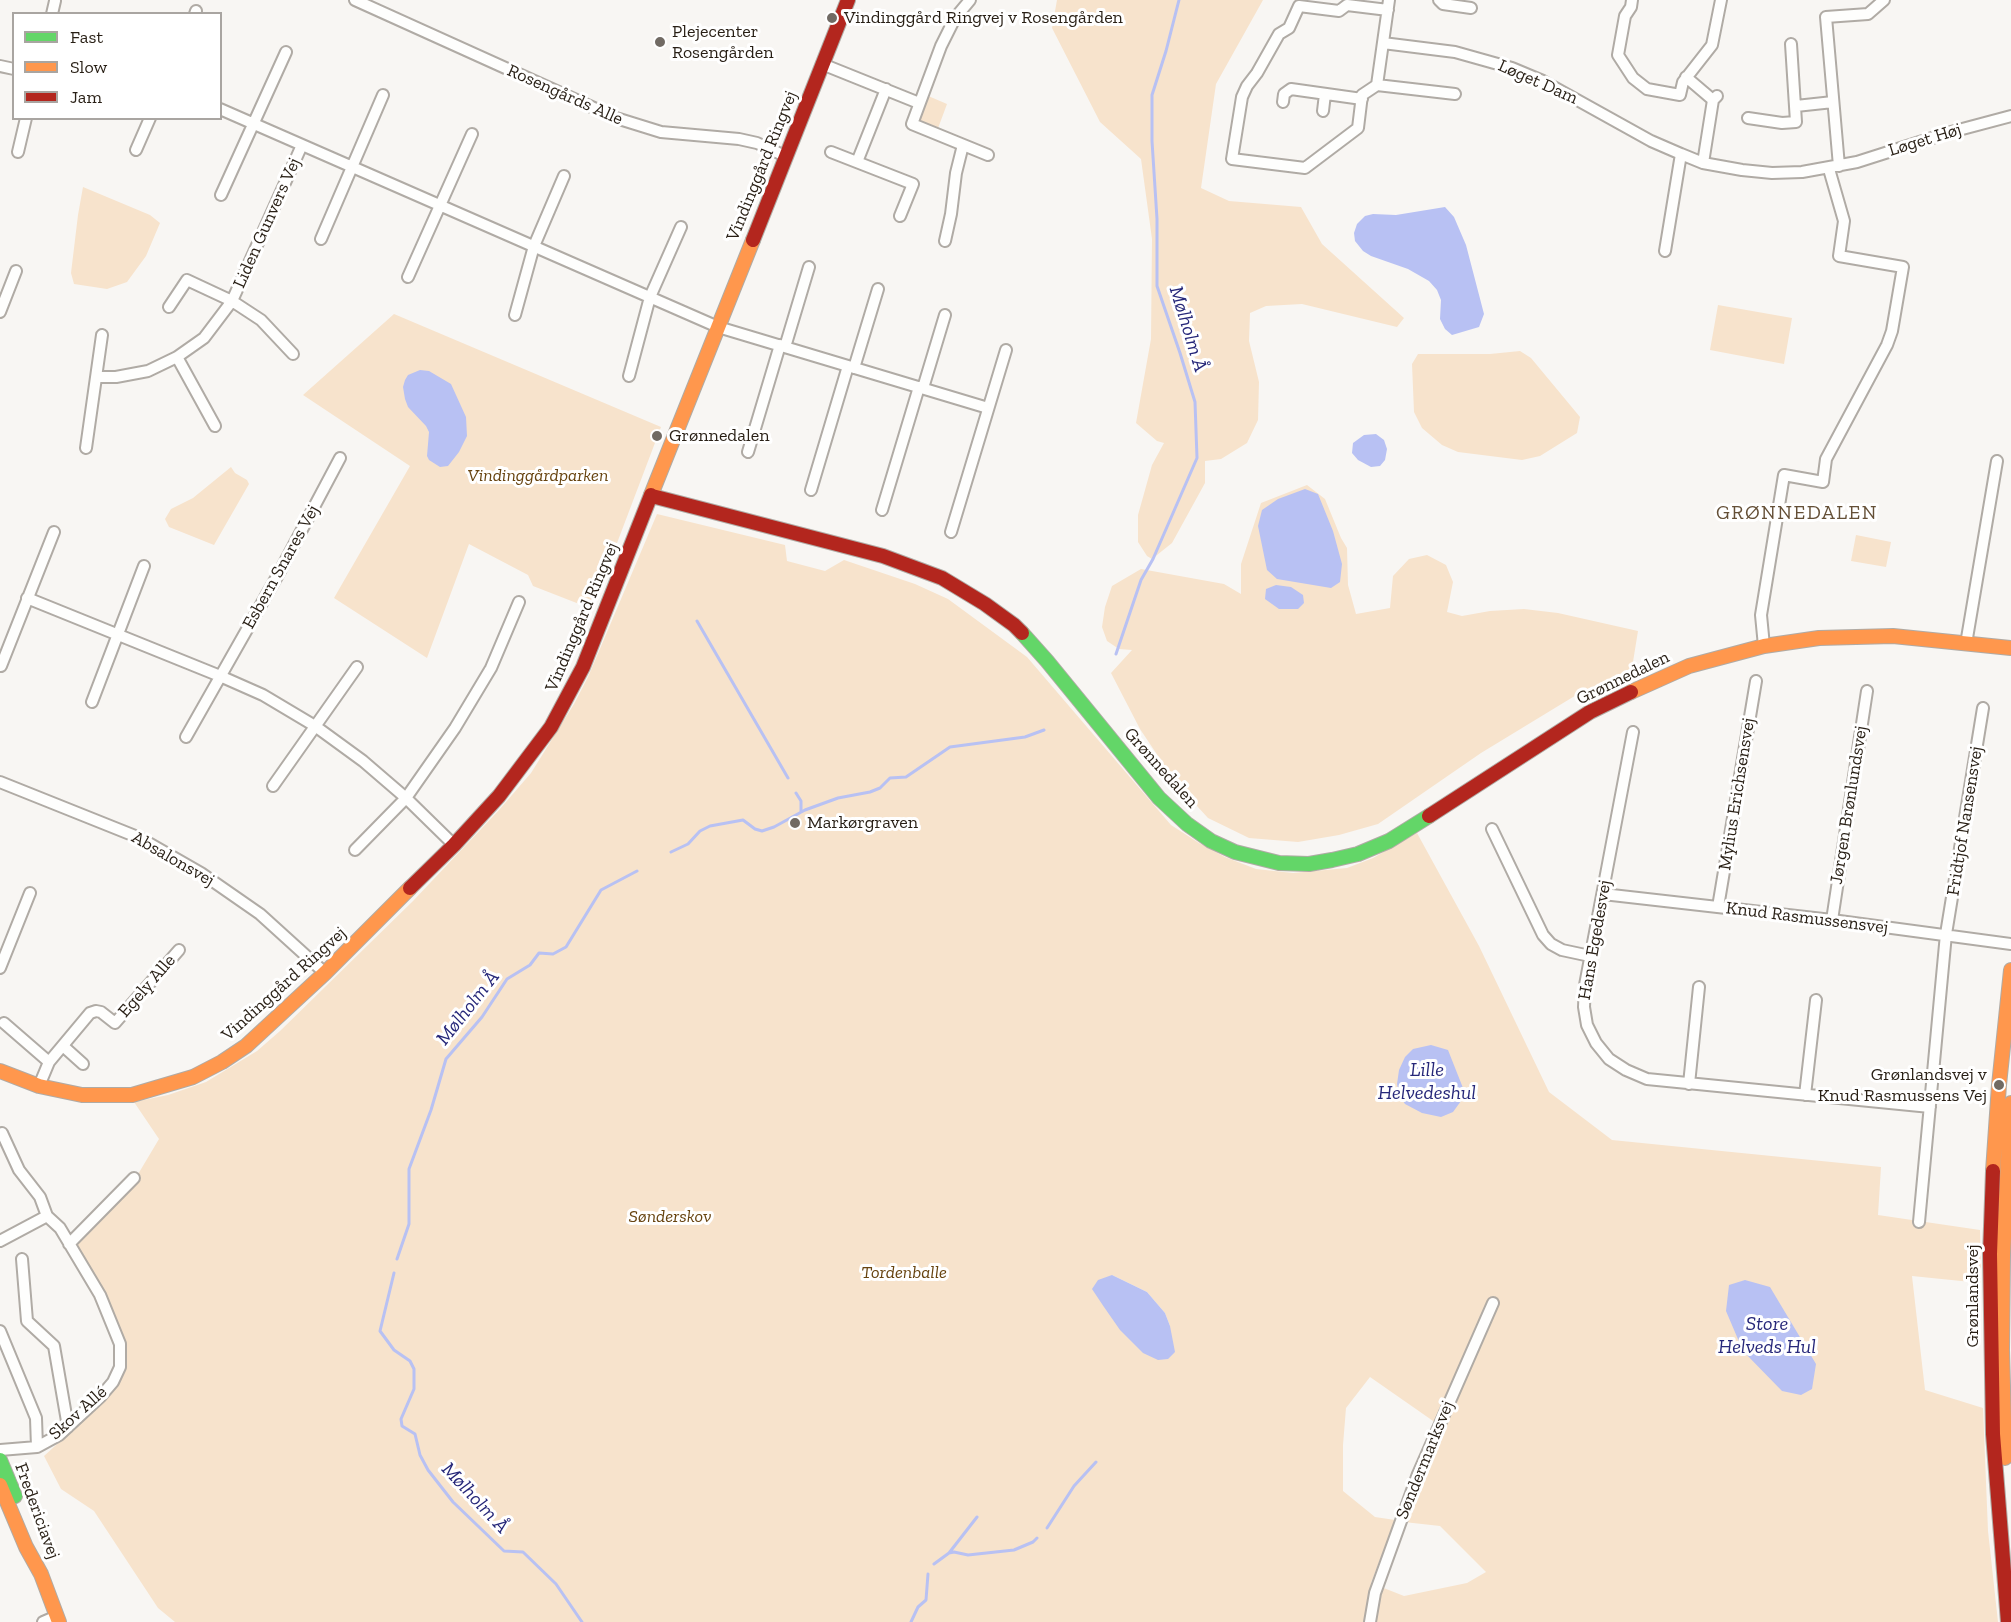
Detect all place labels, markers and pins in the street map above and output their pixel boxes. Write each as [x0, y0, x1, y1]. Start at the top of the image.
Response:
place label: Vindinggård Ringvej v Rosengården [844, 7, 1123, 29]
marker: Vindinggård Ringvej v Rosengården [825, 11, 839, 25]
place label: Plejecenter Rosengården [672, 21, 774, 63]
marker: Plejecenter Rosengården [653, 35, 667, 49]
place label: Grønnedalen [669, 425, 770, 447]
marker: Grønnedalen [650, 429, 664, 443]
place label: Markørgraven [807, 812, 918, 834]
marker: Markørgraven [788, 816, 802, 830]
place label: Grønlandsvej v Knud Rasmussens Vej [1818, 1064, 1987, 1106]
marker: Grønlandsvej v Knud Rasmussens Vej [1992, 1078, 2006, 1092]

